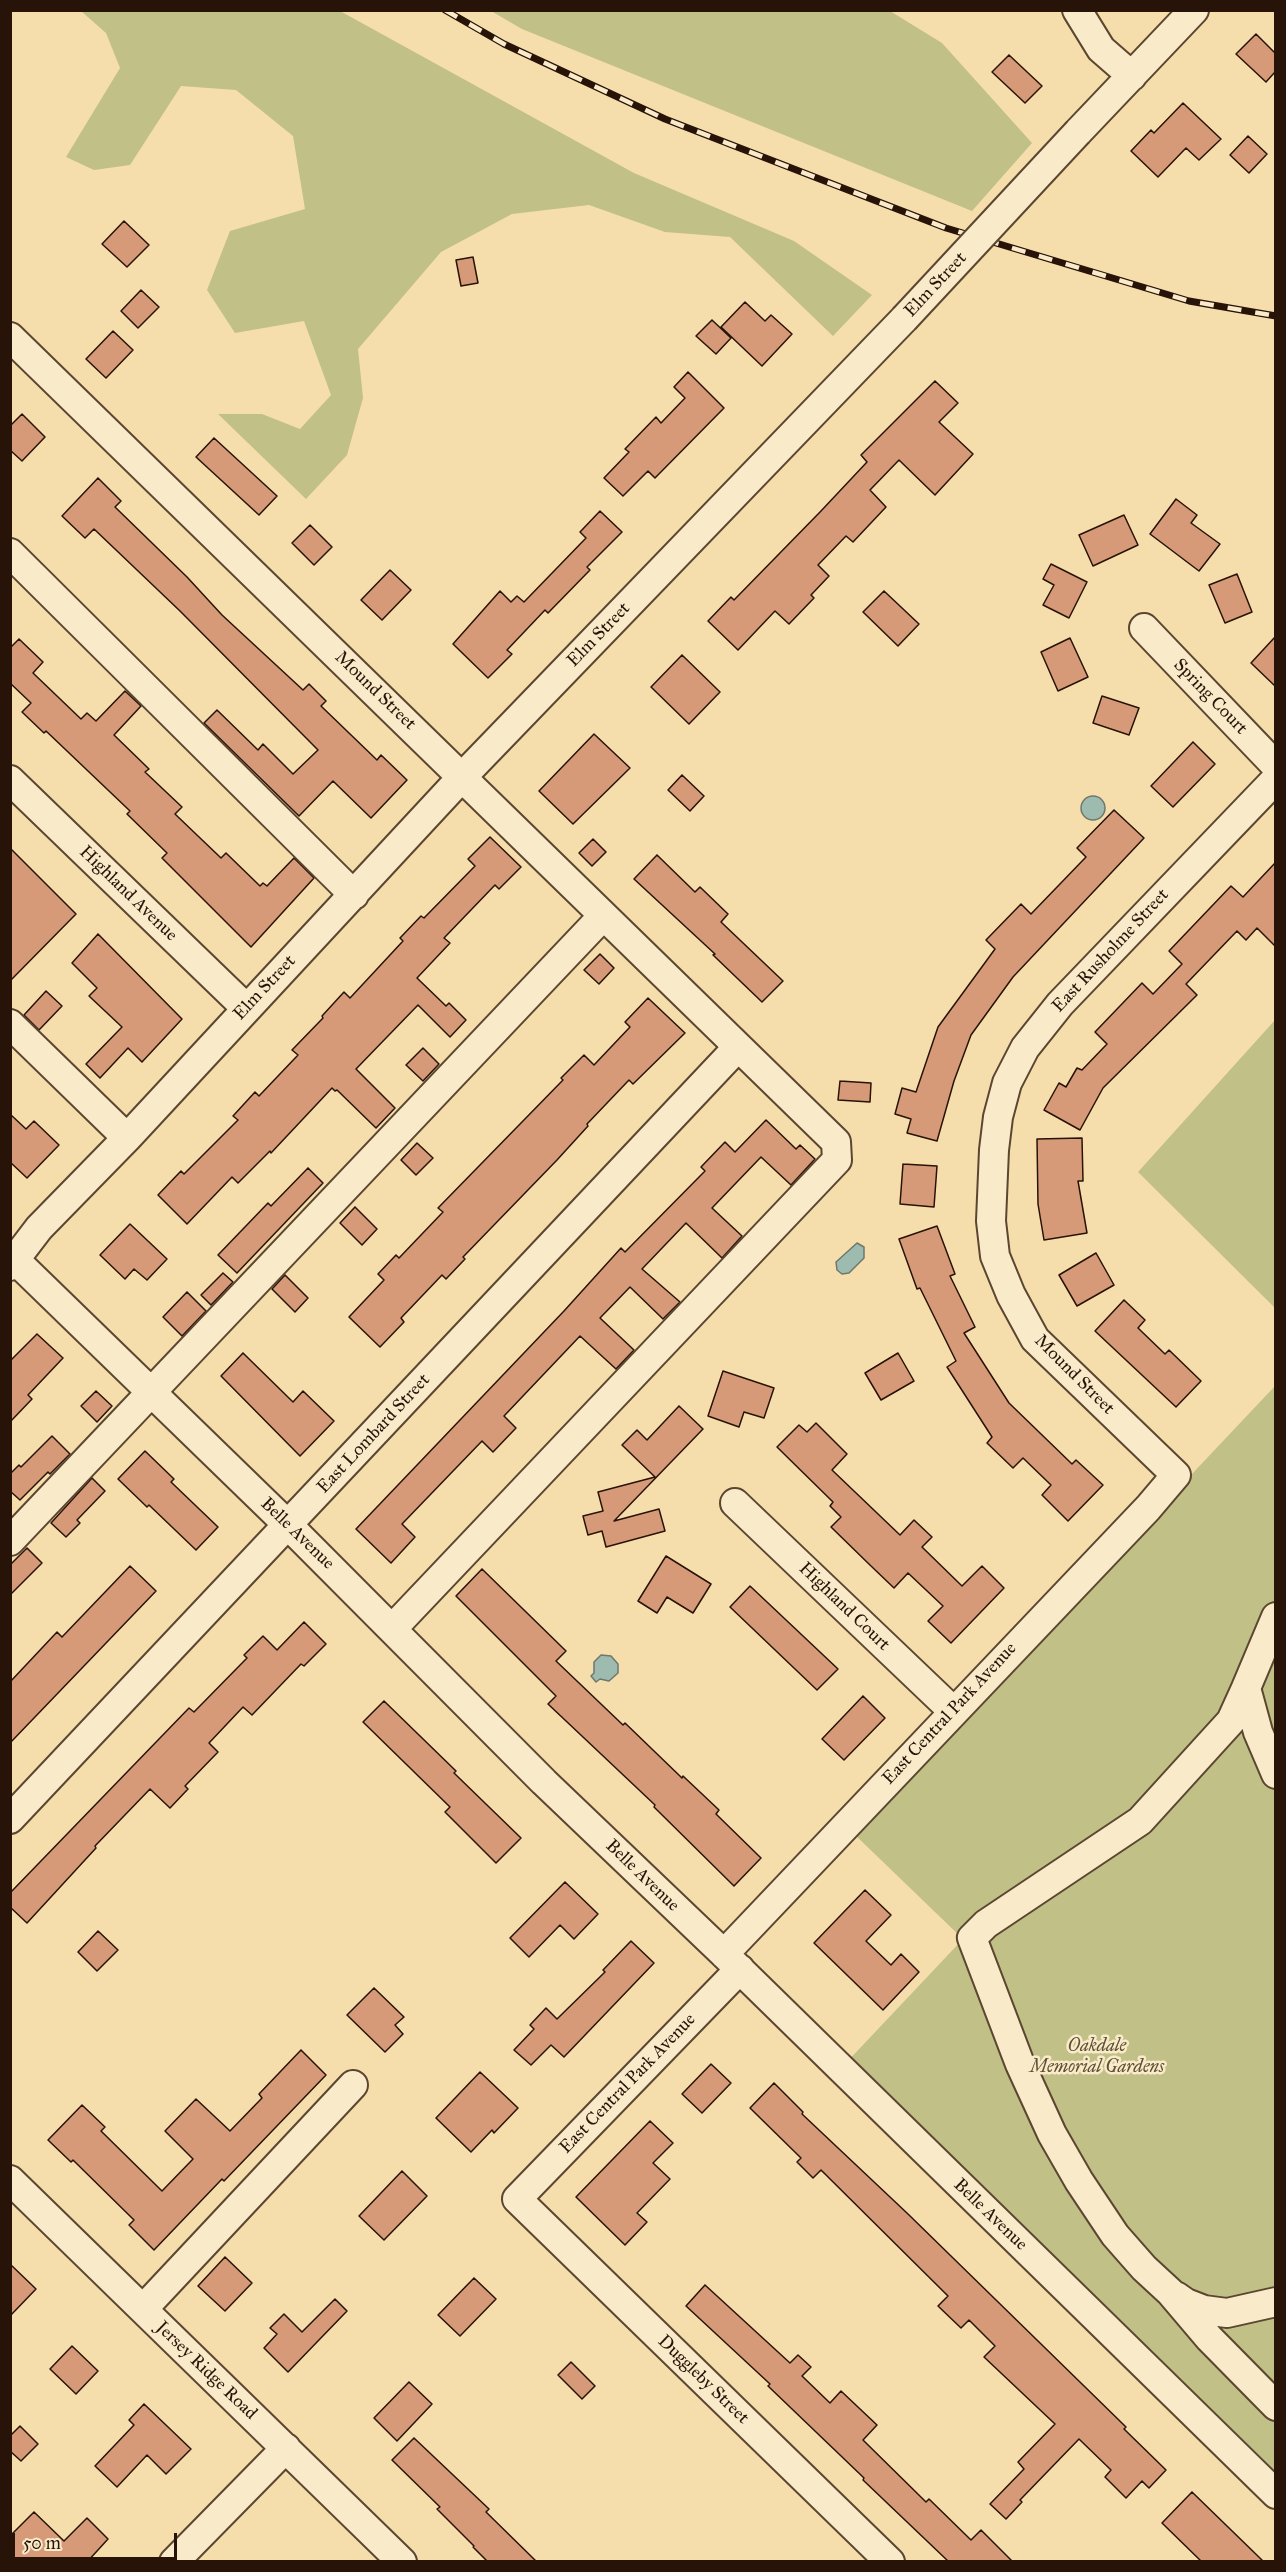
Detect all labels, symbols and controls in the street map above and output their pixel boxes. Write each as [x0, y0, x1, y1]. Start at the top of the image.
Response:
street label: Elm Street [900, 248, 972, 322]
street label: Elm Street [563, 598, 635, 672]
street label: Mound Street [330, 647, 420, 735]
street label: Spring Court [1168, 655, 1252, 739]
street label: Highland Avenue [74, 842, 182, 946]
street label: East Rusholme Street [1048, 885, 1174, 1017]
street label: Elm Street [229, 951, 301, 1025]
street label: Mound Street [1029, 1330, 1119, 1420]
street label: East Lombard Street [313, 1370, 435, 1498]
street label: Belle Avenue [256, 1493, 338, 1575]
street label: Highland Court [794, 1558, 894, 1656]
street label: East Central Park Avenue [878, 1638, 1022, 1790]
street label: Belle Avenue [601, 1835, 683, 1917]
street label: East Central Park Avenue [555, 2009, 701, 2159]
park label: Oakdale Memorial Gardens [1030, 2036, 1164, 2078]
street label: Belle Avenue [949, 2174, 1031, 2256]
street label: Jersey Ridge Road [151, 2317, 261, 2425]
street label: Duggleby Street [653, 2331, 753, 2429]
scale bar [15, 2521, 180, 2559]
text: 50 m [23, 2532, 61, 2554]

